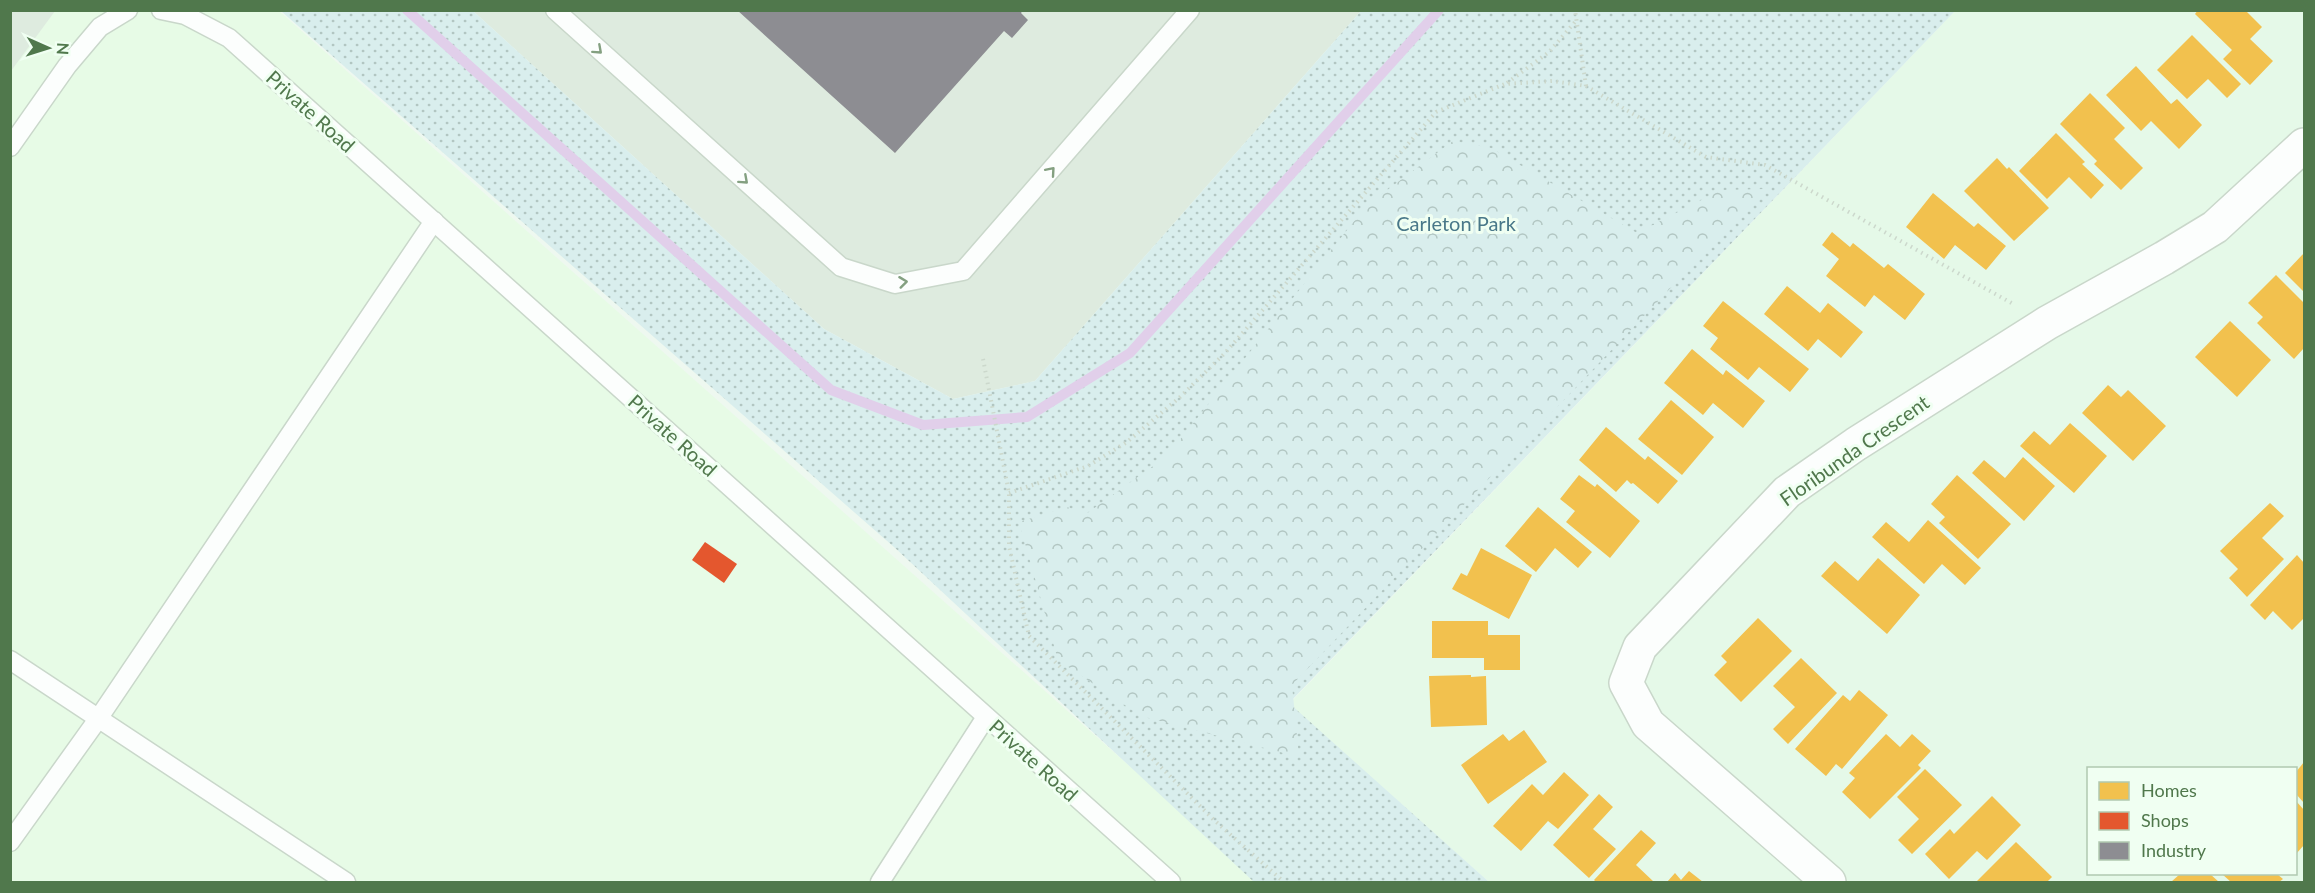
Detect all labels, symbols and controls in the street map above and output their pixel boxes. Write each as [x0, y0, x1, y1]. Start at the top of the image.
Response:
north arrow [18, 18, 78, 78]
text: N [54, 42, 73, 55]
one-way arrow [592, 43, 602, 54]
street label: Private Road [262, 65, 360, 157]
one-way arrow [1044, 167, 1055, 177]
one-way arrow [737, 173, 747, 184]
park label: Carleton Park [1396, 211, 1517, 235]
one-way arrow [898, 276, 907, 289]
street label: Private Road [624, 389, 722, 481]
street label: Floribunda Crescent [1775, 390, 1933, 510]
street label: Private Road [985, 714, 1083, 806]
legend [2087, 767, 2297, 875]
text: Homes [2141, 779, 2197, 801]
text: Shops [2141, 809, 2189, 831]
text: Industry [2141, 839, 2207, 861]

